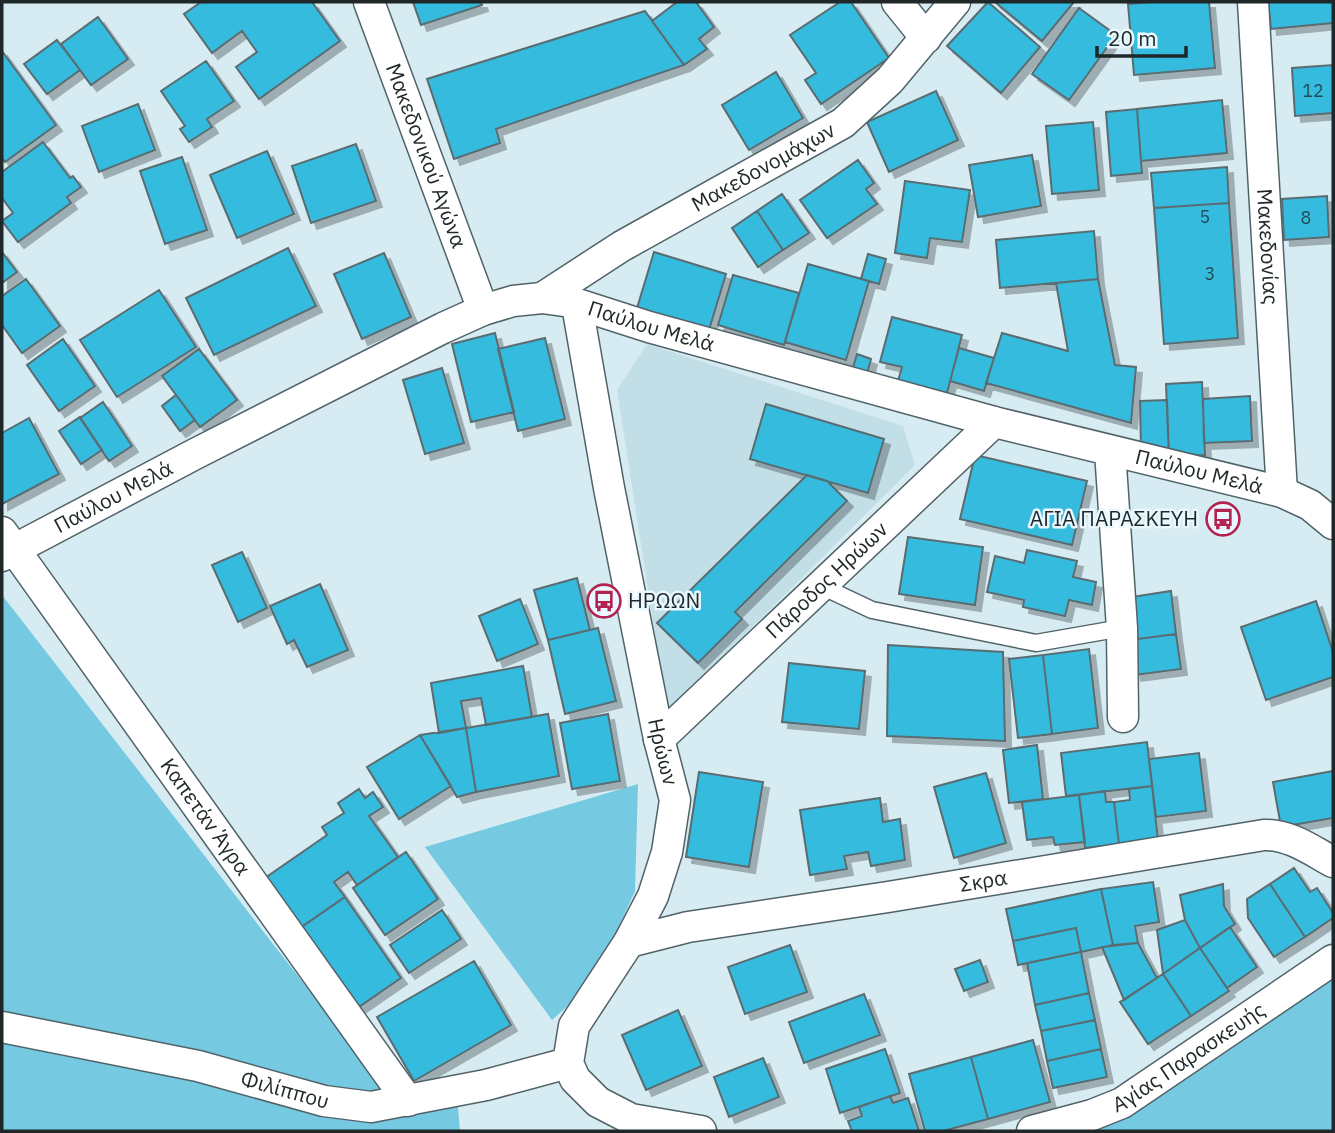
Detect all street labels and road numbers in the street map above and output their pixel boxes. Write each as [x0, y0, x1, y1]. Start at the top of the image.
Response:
street label: Μακεδονικού Αγώνα [380, 59, 474, 252]
street label: Μακεδονομάχων [686, 115, 840, 218]
street label: Μακεδονίας [1251, 188, 1286, 305]
street label: Παύλου Μελά [585, 293, 718, 357]
street label: Παύλου Μελά [1133, 442, 1266, 500]
street label: Παύλου Μελά [49, 453, 177, 539]
street label: Πάροδος Ηρώων [759, 515, 893, 644]
street label: Ηρώων [642, 716, 686, 788]
street label: Καπετάν Άγρα [155, 752, 257, 880]
street label: Σκρα [958, 863, 1009, 898]
street label: Αγίας Παρασκευής [1108, 995, 1270, 1118]
street label: Φιλίππου [238, 1064, 333, 1115]

